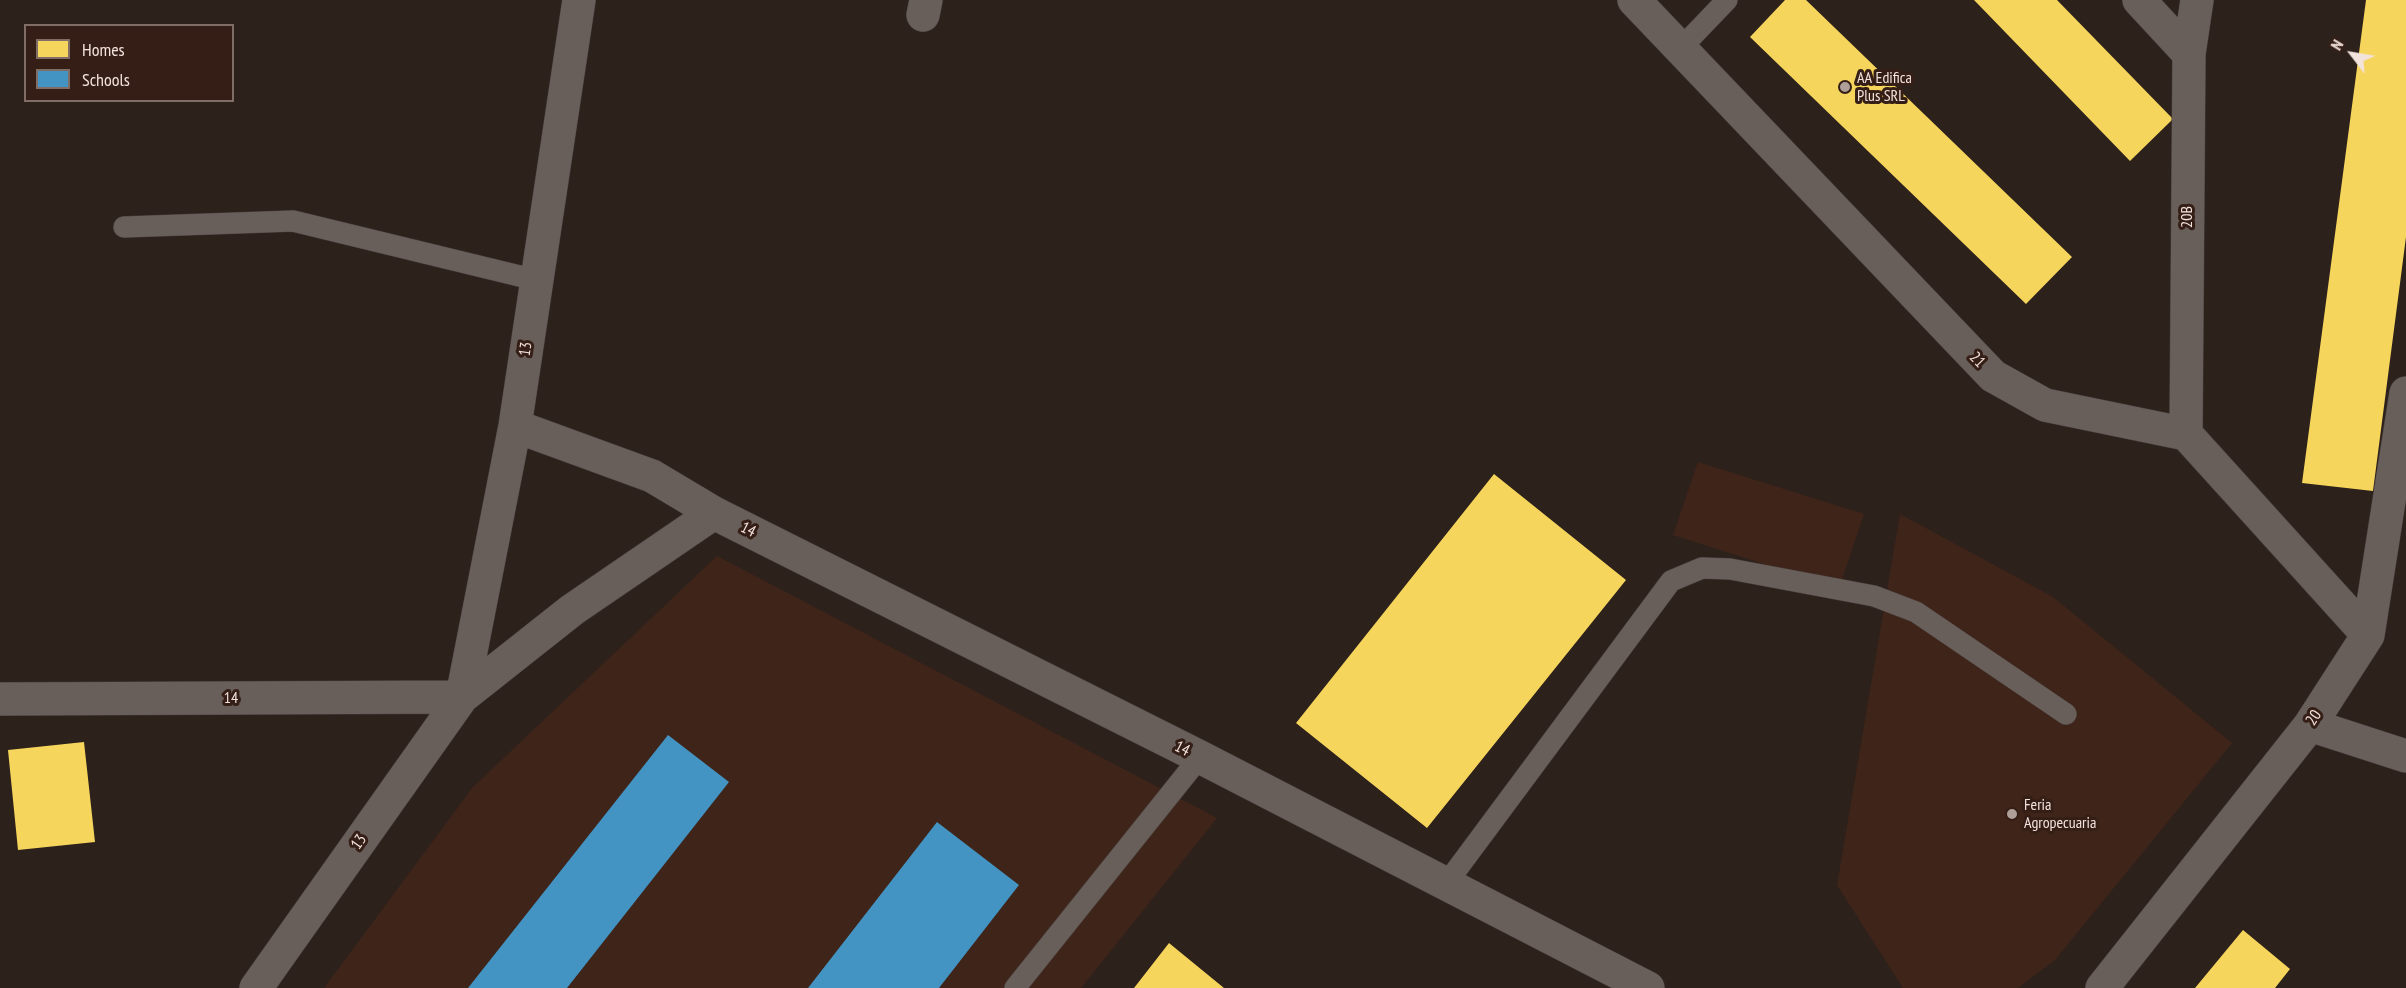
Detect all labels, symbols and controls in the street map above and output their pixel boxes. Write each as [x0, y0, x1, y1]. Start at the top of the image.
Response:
legend [24, 24, 234, 102]
north arrow [2322, 24, 2382, 84]
text: N [2326, 36, 2347, 54]
text: Homes [82, 38, 125, 61]
text: Schools [82, 68, 130, 91]
place label: AA Edifica Plus SRL [1857, 68, 1912, 106]
marker: AA Edifica Plus SRL [1838, 80, 1852, 94]
street label: 20B [2177, 206, 2197, 228]
street label: 13 [515, 341, 537, 357]
street label: 21 [1965, 348, 1989, 372]
street label: 14 [737, 518, 759, 542]
street label: 14 [224, 688, 238, 708]
street label: 20 [2302, 707, 2326, 729]
street label: 14 [1171, 737, 1193, 761]
place label: Feria Agropecuaria [2024, 795, 2096, 833]
marker: Feria Agropecuaria [2005, 807, 2019, 821]
street label: 13 [347, 831, 371, 853]

